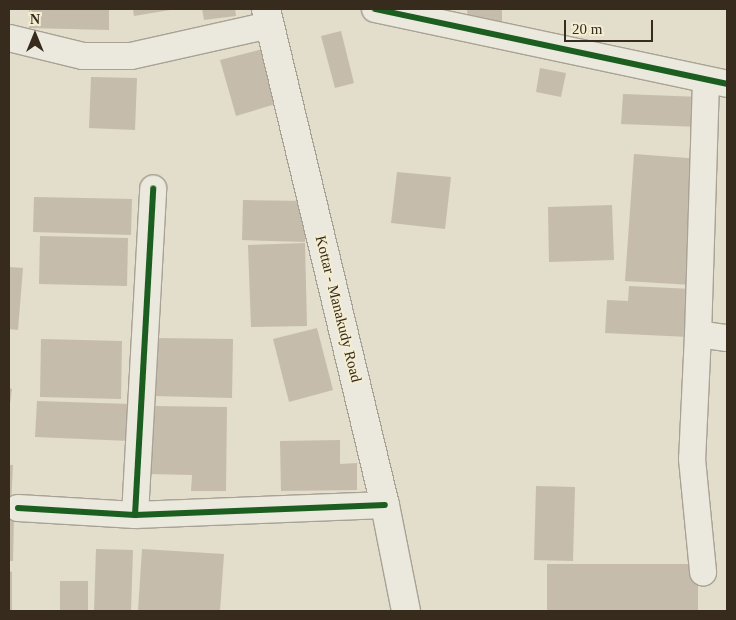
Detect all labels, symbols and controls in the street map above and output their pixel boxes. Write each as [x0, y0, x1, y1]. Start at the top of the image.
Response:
north arrow [10, 10, 60, 60]
scale bar [566, 10, 655, 42]
text: N [30, 12, 40, 27]
text: 20 m [572, 21, 602, 37]
street label: Kottar - Manakudy Road [311, 234, 365, 384]

